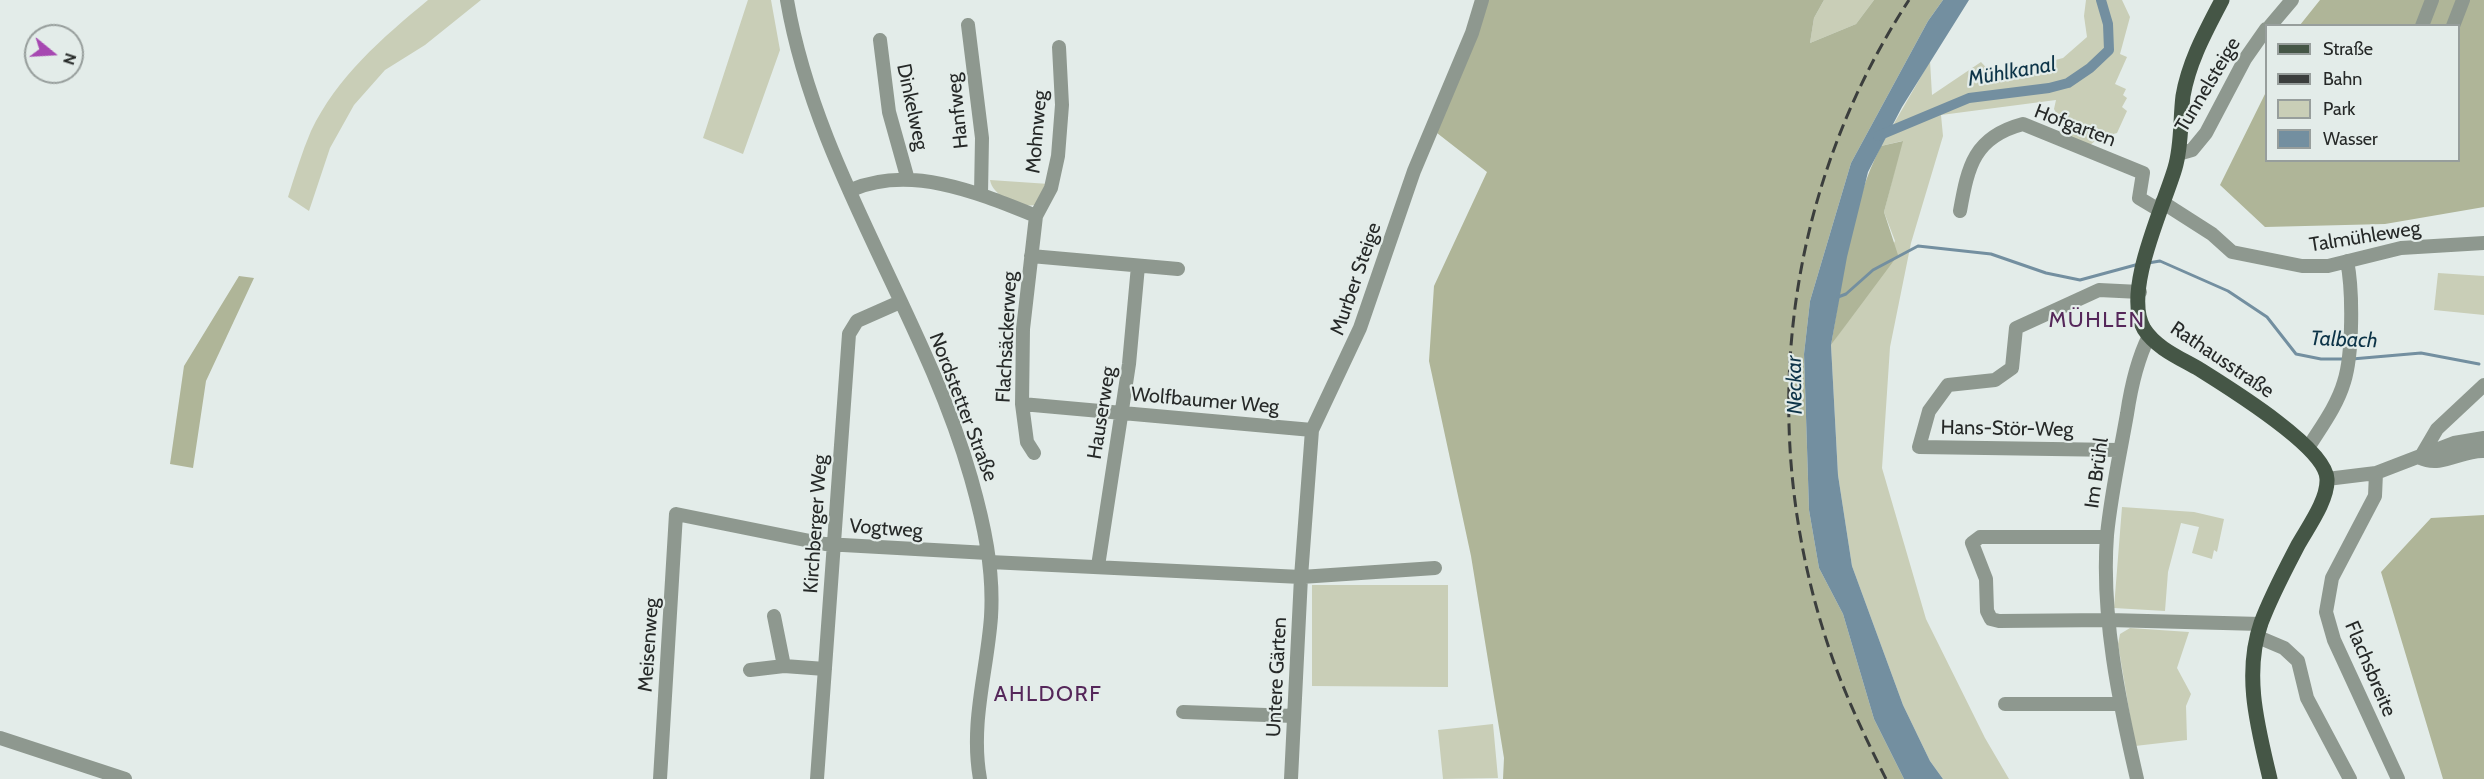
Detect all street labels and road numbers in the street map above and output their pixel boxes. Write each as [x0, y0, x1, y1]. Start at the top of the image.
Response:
street label: Tunnelsteige [2170, 33, 2246, 137]
street label: Dinkelweg [891, 62, 933, 152]
street label: Hanfweg [942, 72, 974, 150]
street label: Mohnweg [1021, 89, 1053, 175]
street label: Hofgarten [2031, 100, 2119, 152]
street label: Talmühleweg [2308, 216, 2422, 258]
street label: Murber Steige [1325, 219, 1387, 339]
street label: Flachsäckerweg [992, 271, 1022, 403]
street label: Rathausstraße [2166, 317, 2278, 403]
street label: Nordstetter Straße [924, 329, 1002, 485]
street label: Hauserweg [1083, 365, 1121, 461]
street label: Wolfbaumer Weg [1130, 383, 1280, 419]
street label: Hans-Stör-Weg [1940, 416, 2074, 442]
street label: Im Brühl [2080, 436, 2114, 510]
street label: Kirchberger Weg [799, 454, 833, 594]
street label: Vogtweg [849, 514, 923, 544]
street label: Meisenweg [634, 597, 664, 693]
street label: Untere Gärten [1262, 616, 1292, 738]
street label: Flachsbreite [2339, 618, 2401, 720]

